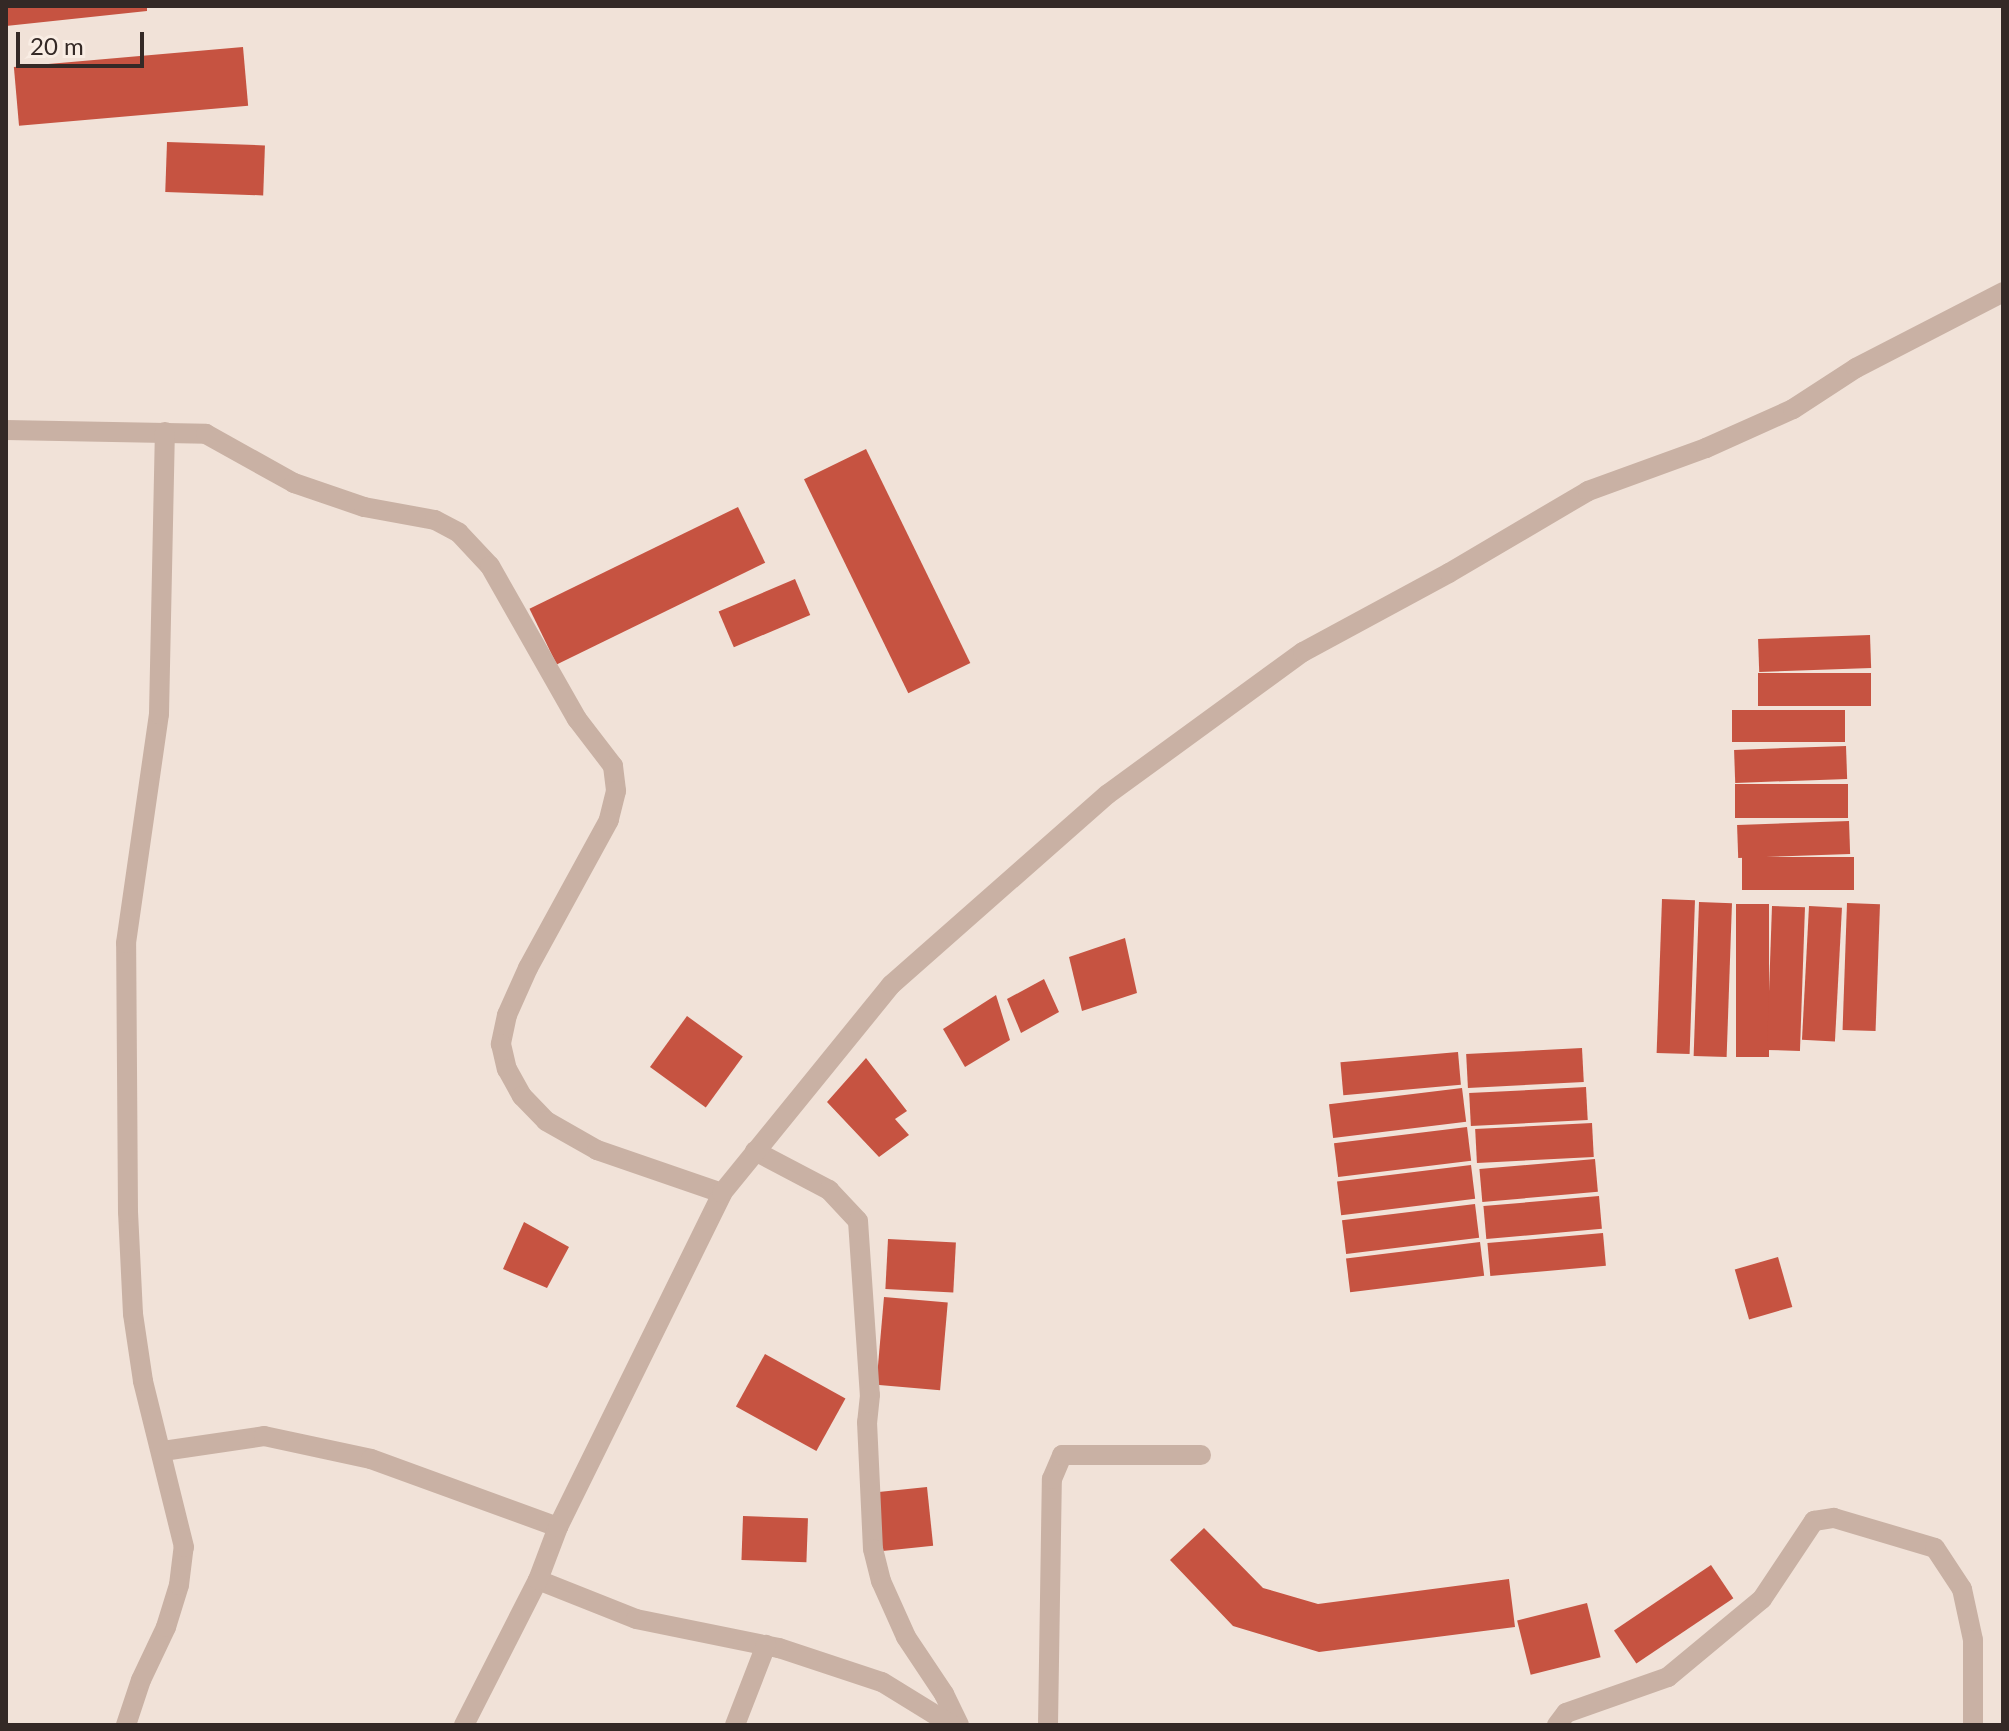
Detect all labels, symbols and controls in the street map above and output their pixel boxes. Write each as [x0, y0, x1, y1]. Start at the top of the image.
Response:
scale bar [20, 16, 148, 66]
text: 20 m [30, 31, 84, 60]

